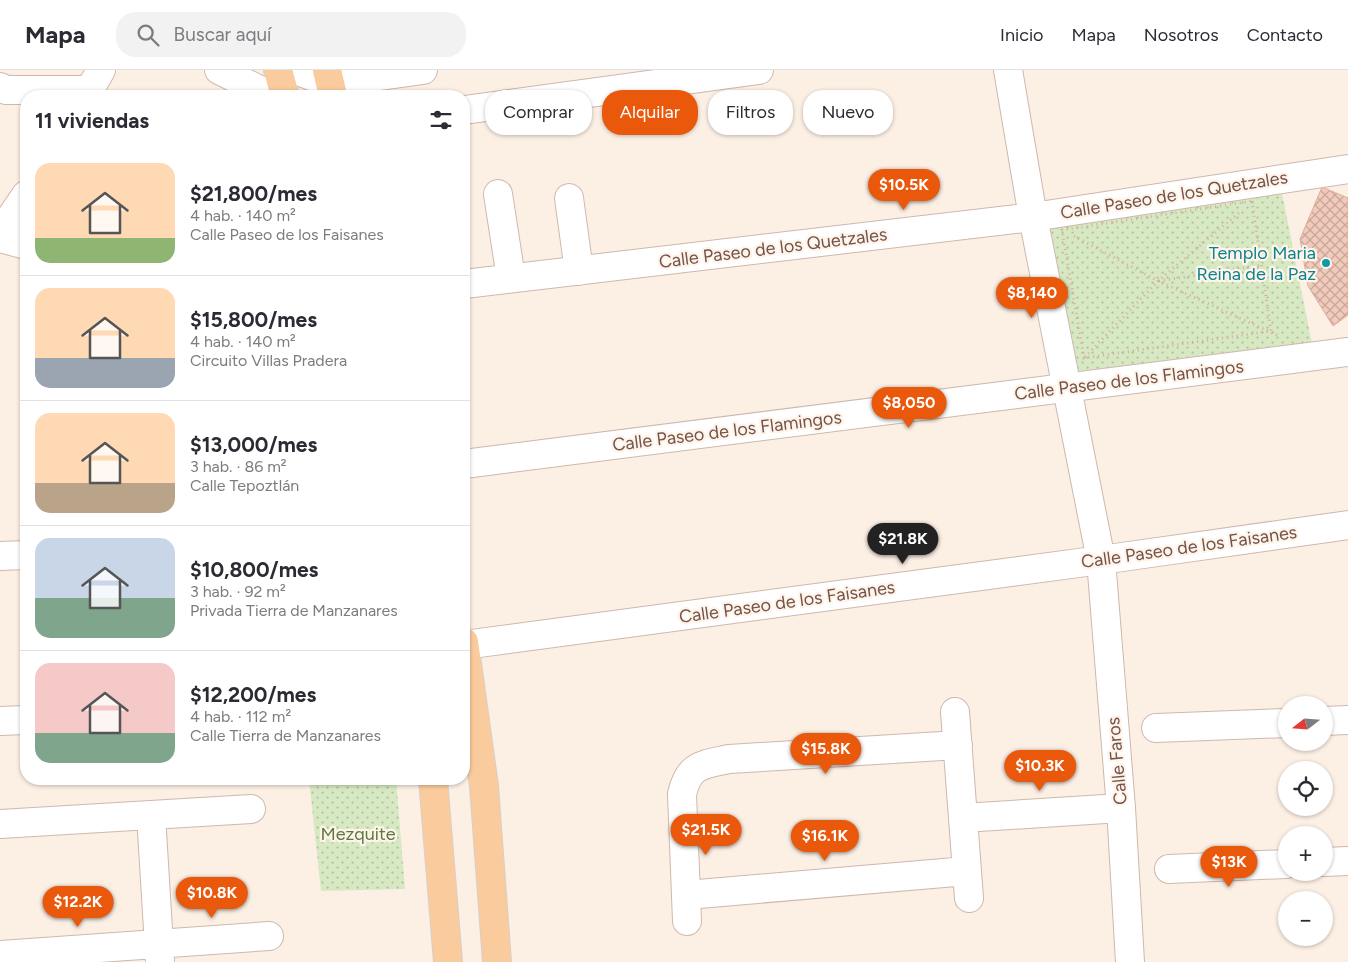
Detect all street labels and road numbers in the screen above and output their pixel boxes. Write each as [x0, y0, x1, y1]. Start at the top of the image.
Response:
street label: Calle Paseo de los Quetzales [1059, 166, 1289, 224]
street label: Calle Paseo de los Quetzales [658, 223, 888, 273]
street label: Calle Paseo de los Flamingos [1013, 355, 1245, 405]
street label: Calle Paseo de los Flamingos [611, 406, 843, 456]
street label: Calle Paseo de los Faisanes [1080, 521, 1298, 573]
street label: Calle Paseo de los Faisanes [678, 576, 896, 628]
street label: Calle Faros [1102, 716, 1132, 806]

